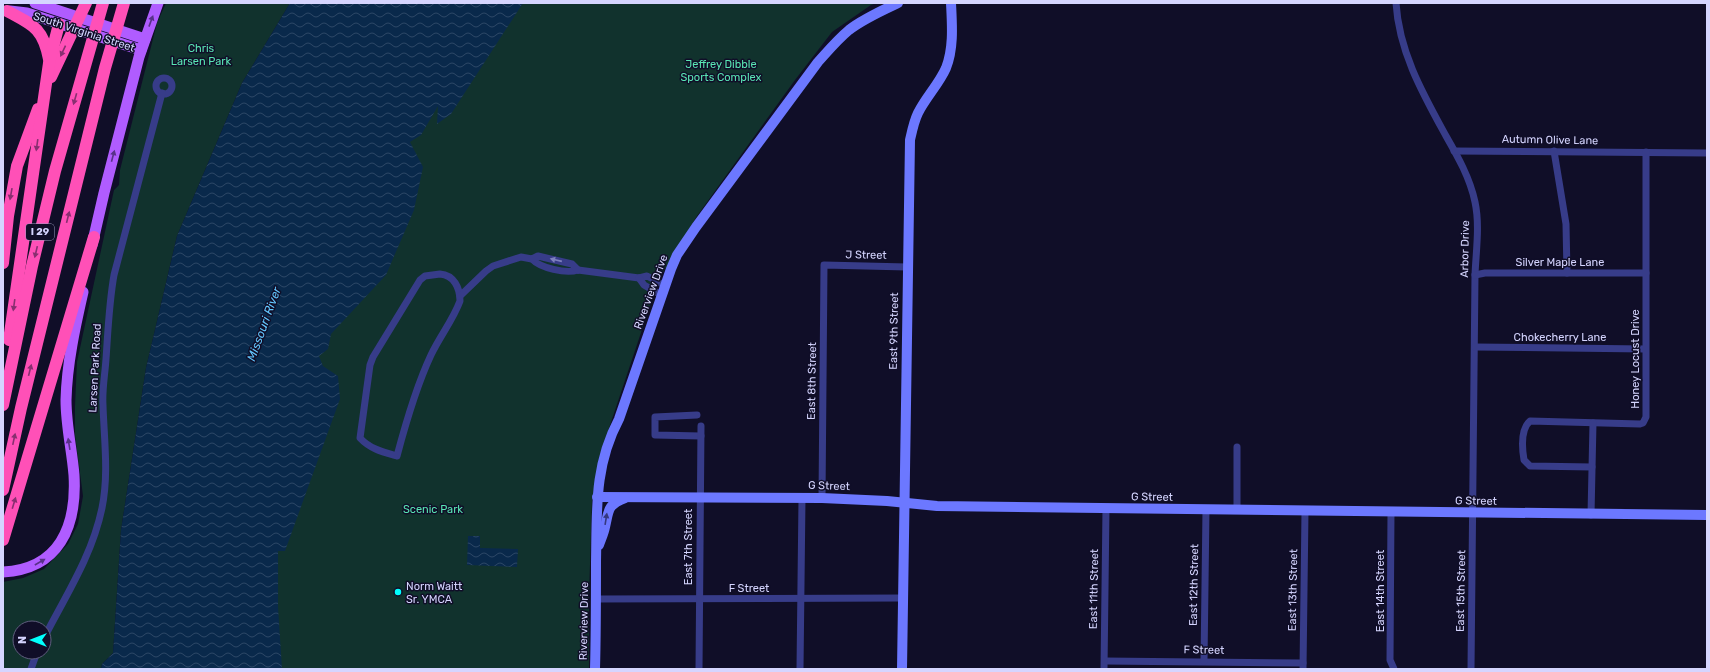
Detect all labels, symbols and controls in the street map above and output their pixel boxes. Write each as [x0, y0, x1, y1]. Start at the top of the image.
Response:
street label: South Virginia Street [31, 9, 137, 55]
one-way arrow [148, 15, 154, 27]
park label: Chris Larsen Park [171, 42, 232, 68]
one-way arrow [60, 45, 67, 57]
park label: Jeffrey Dibble Sports Complex [680, 58, 762, 84]
one-way arrow [72, 93, 78, 105]
street label: Autumn Olive Lane [1502, 133, 1598, 147]
one-way arrow [34, 138, 40, 151]
one-way arrow [111, 150, 117, 162]
one-way arrow [8, 188, 14, 200]
one-way arrow [65, 211, 71, 223]
street label: Arbor Drive [1458, 220, 1472, 278]
road number: I 29 [26, 224, 54, 240]
one-way arrow [32, 246, 38, 258]
street label: J Street [845, 248, 888, 262]
street label: Riverview Drive [631, 253, 671, 331]
street label: Silver Maple Lane [1516, 256, 1604, 269]
one-way arrow [550, 257, 562, 263]
water label: Missouri River [244, 285, 284, 363]
street label: East 9th Street [887, 292, 901, 370]
one-way arrow [11, 299, 17, 312]
street label: Honey Locust Drive [1629, 309, 1642, 409]
street label: Larsen Park Road [86, 323, 104, 413]
street label: Chokecherry Lane [1514, 331, 1606, 344]
street label: East 8th Street [805, 341, 819, 420]
one-way arrow [28, 364, 34, 376]
one-way arrow [12, 432, 18, 445]
one-way arrow [66, 438, 72, 450]
street label: G Street [808, 479, 851, 493]
street label: G Street [1131, 490, 1174, 504]
street label: G Street [1455, 494, 1498, 508]
one-way arrow [11, 496, 17, 508]
park label: Scenic Park [403, 503, 463, 516]
street label: East 7th Street [682, 508, 695, 585]
one-way arrow [604, 513, 610, 525]
street label: East 12th Street [1187, 543, 1201, 626]
street label: East 11th Street [1087, 548, 1101, 629]
street label: East 13th Street [1286, 548, 1300, 631]
street label: East 14th Street [1374, 549, 1387, 632]
street label: East 15th Street [1454, 549, 1468, 632]
one-way arrow [34, 559, 46, 566]
place label: Norm Waitt Sr. YMCA [406, 580, 463, 606]
street label: Riverview Drive [577, 582, 591, 660]
street label: F Street [729, 582, 770, 595]
marker: Norm Waitt Sr. YMCA [393, 587, 403, 597]
north arrow [12, 620, 52, 660]
text: N [16, 636, 29, 644]
street label: F Street [1184, 643, 1225, 657]

